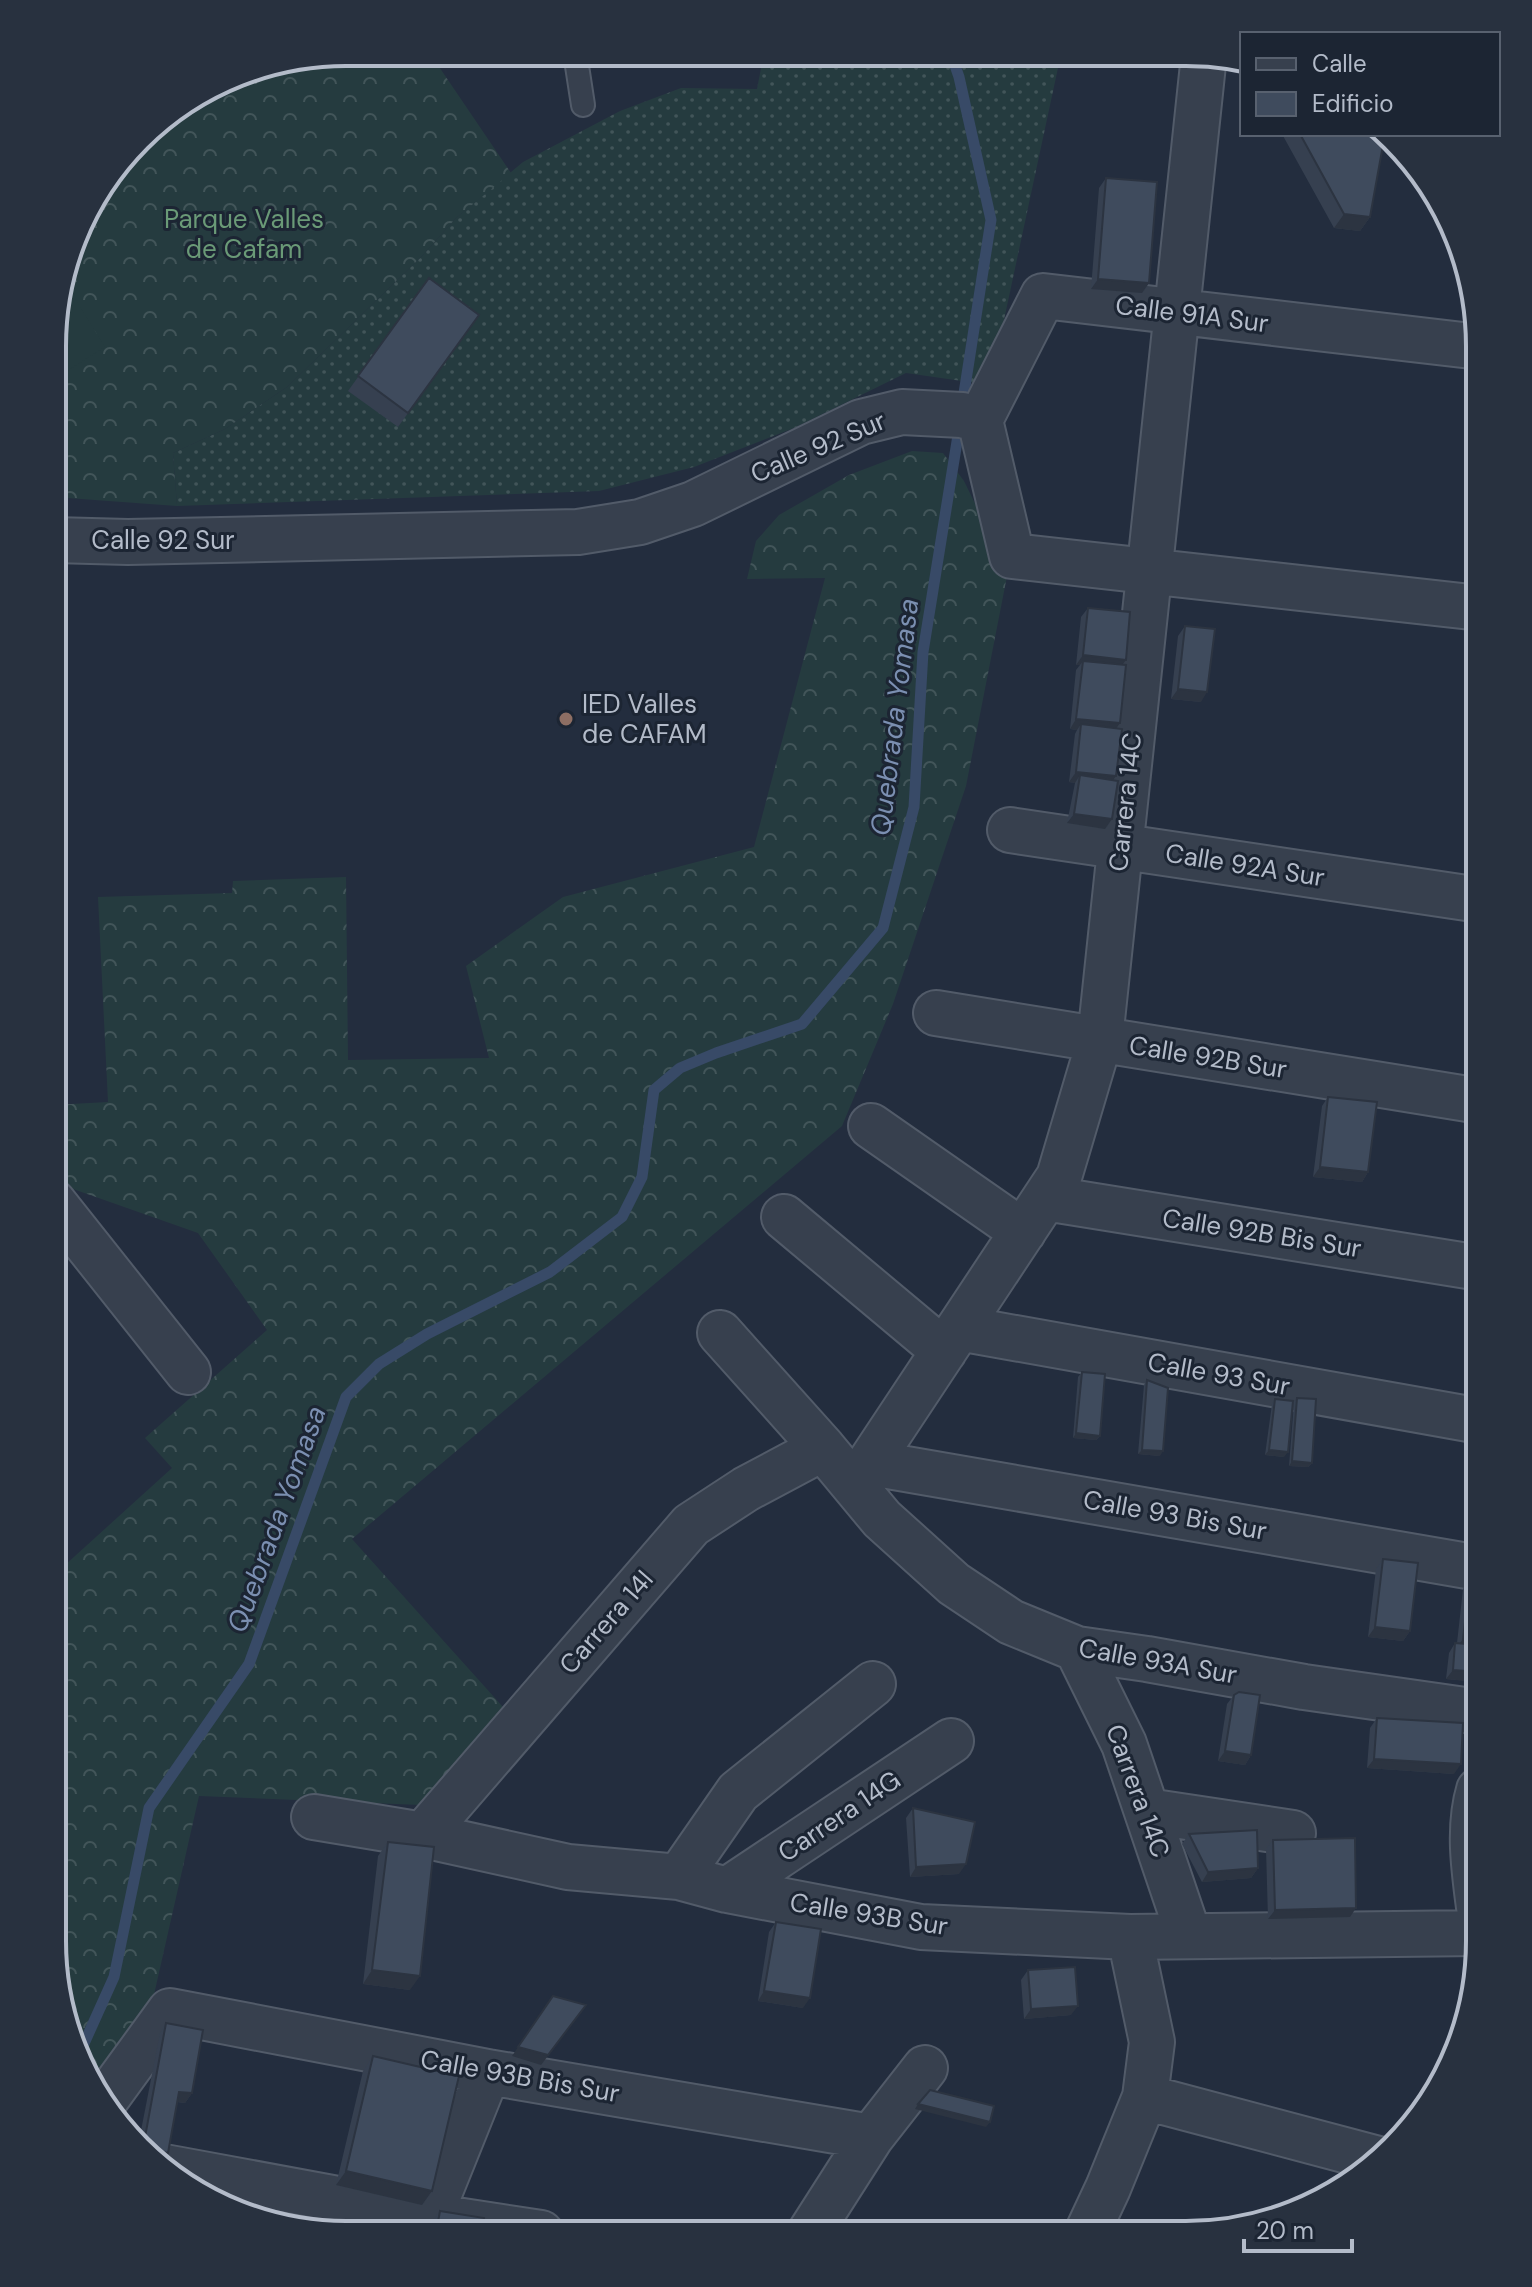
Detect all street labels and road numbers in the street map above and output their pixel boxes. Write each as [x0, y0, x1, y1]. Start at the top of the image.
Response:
street label: Calle 91A Sur [1114, 288, 1270, 340]
street label: Calle 92 Sur [745, 403, 891, 491]
street label: Calle 92 Sur [91, 523, 235, 557]
street label: Carrera 14C [1101, 731, 1149, 873]
street label: Calle 92A Sur [1163, 836, 1327, 894]
street label: Calle 92B Sur [1127, 1028, 1289, 1086]
street label: Calle 92B Bis Sur [1160, 1200, 1364, 1266]
street label: Calle 93 Sur [1145, 1345, 1293, 1403]
street label: Calle 93 Bis Sur [1081, 1482, 1269, 1548]
street label: Carrera 14I [552, 1563, 660, 1681]
street label: Calle 93A Sur [1076, 1630, 1240, 1692]
street label: Carrera 14C [1098, 1720, 1178, 1862]
street label: Carrera 14G [771, 1763, 907, 1869]
street label: Calle 93B Sur [788, 1885, 950, 1943]
street label: Calle 93B Bis Sur [418, 2042, 622, 2110]

